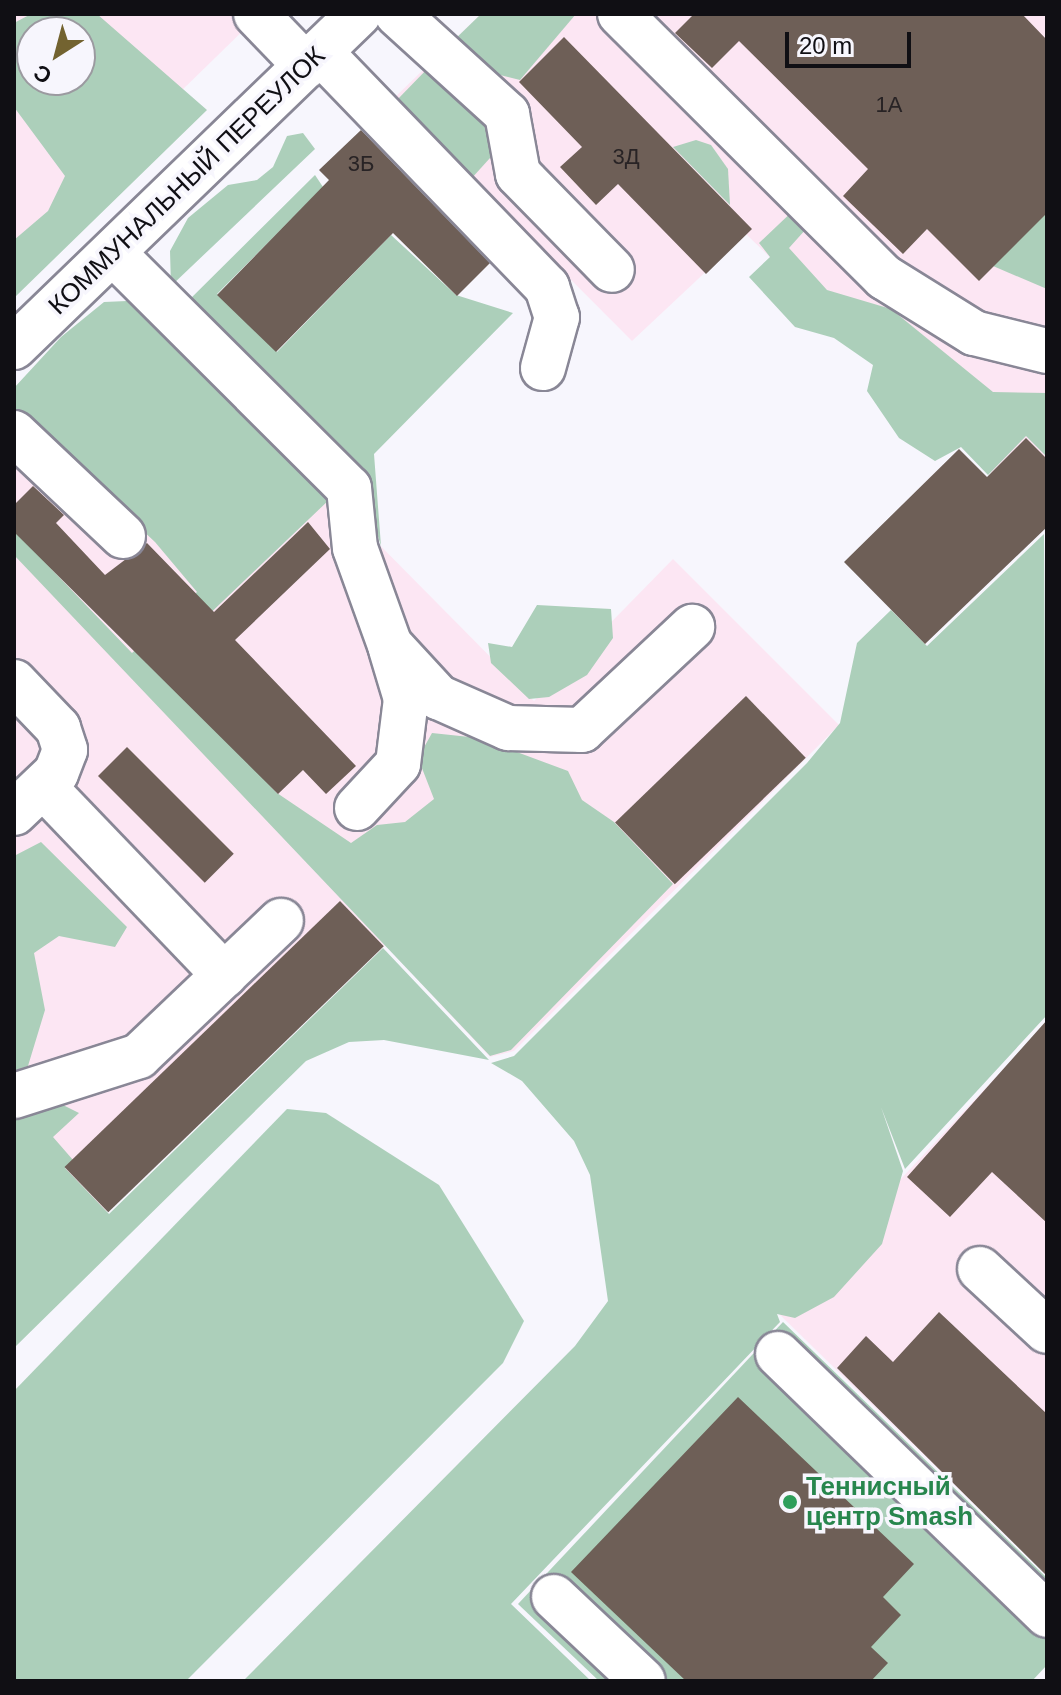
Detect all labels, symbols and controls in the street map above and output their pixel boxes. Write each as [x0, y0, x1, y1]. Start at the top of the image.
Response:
north arrow [16, 16, 96, 96]
scale bar [789, 16, 915, 66]
text: 20 m [799, 32, 852, 59]
street label: КОММУНАЛЬНЫЙ ПЕРЕУЛОК [42, 40, 332, 322]
text: С [29, 59, 57, 89]
house number: 1А [876, 92, 902, 118]
house number: 3Д [612, 144, 640, 170]
house number: 3Б [348, 151, 374, 177]
place label: Теннисный центр Smash [806, 1471, 973, 1532]
marker: Теннисный центр Smash [781, 1493, 799, 1511]

